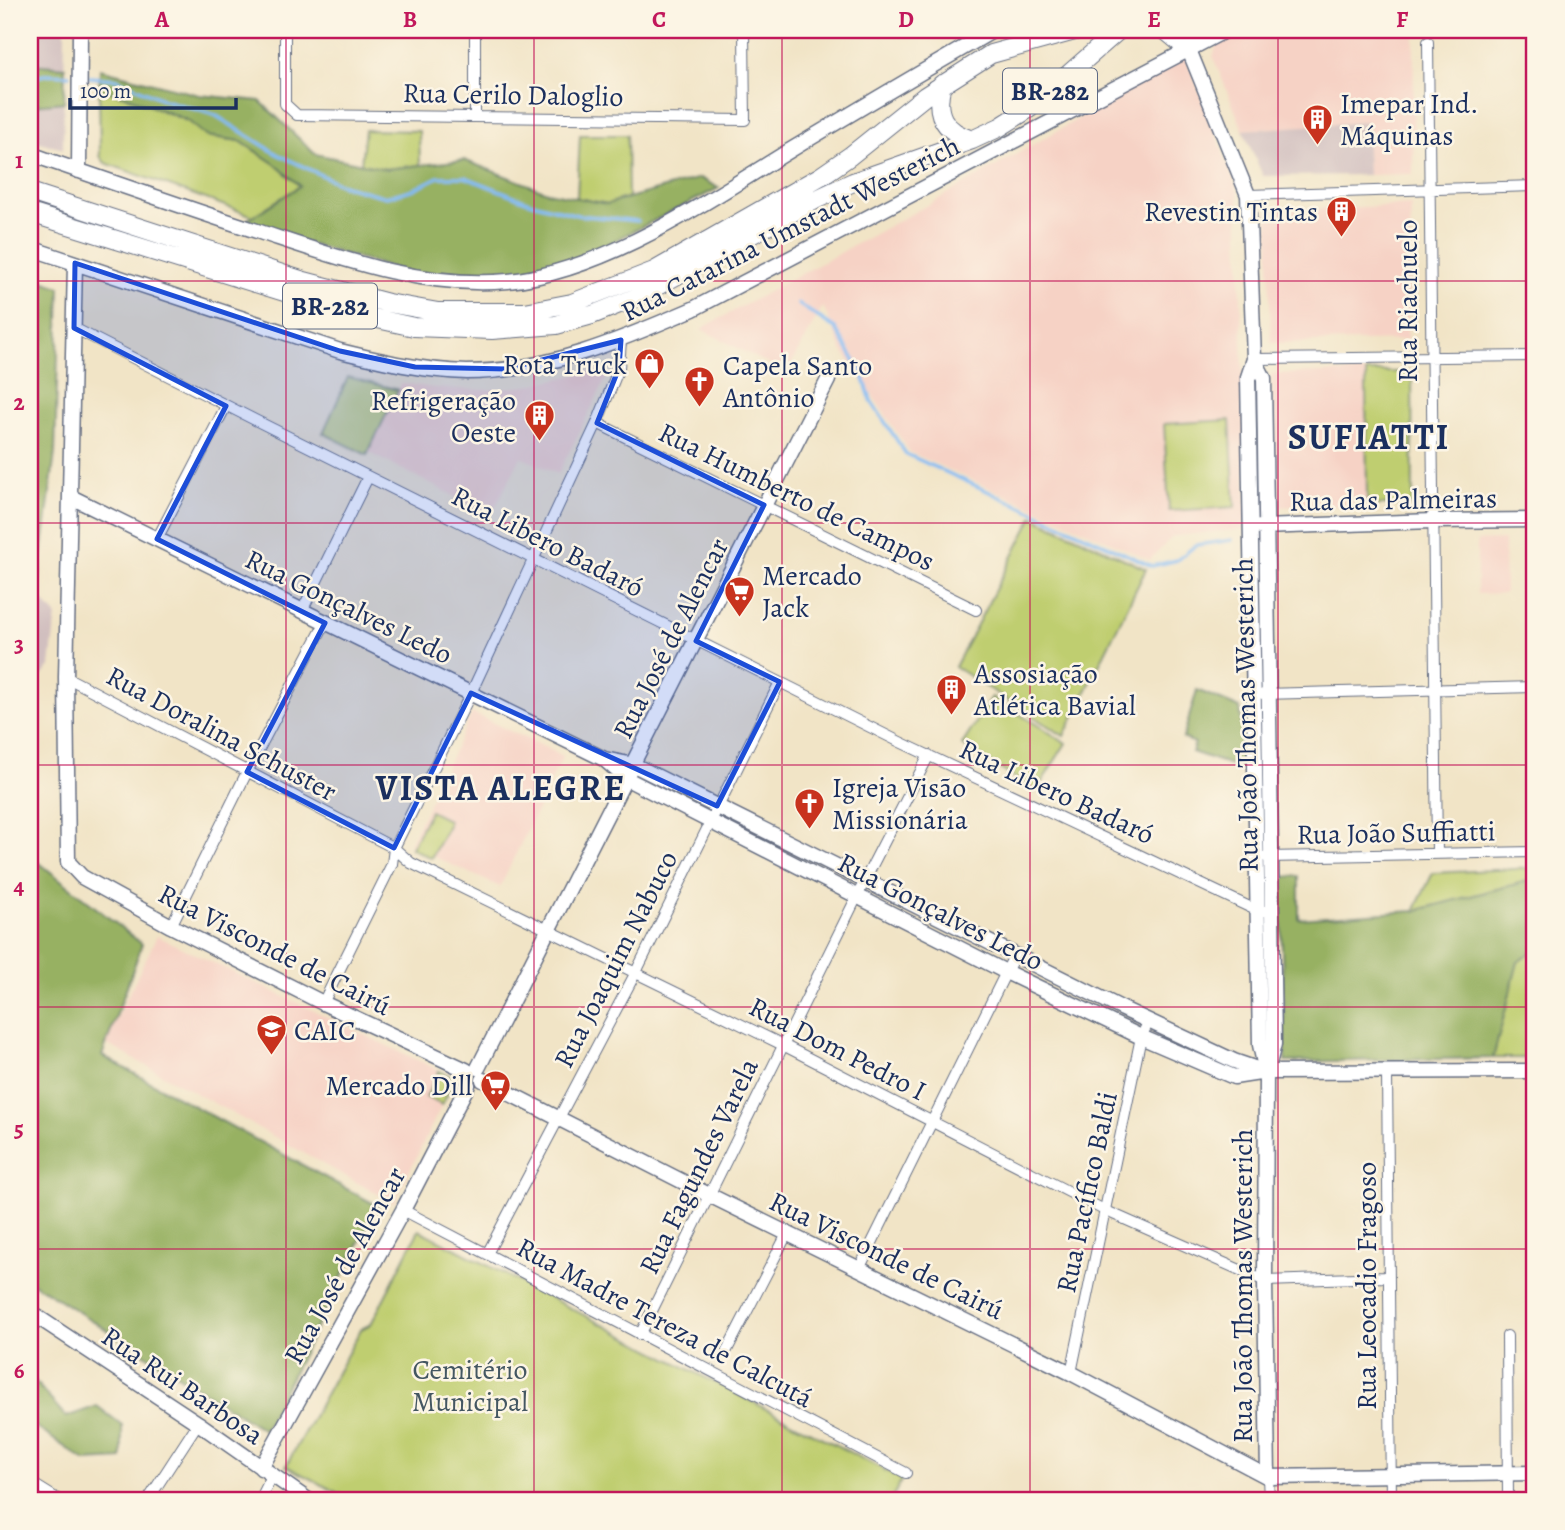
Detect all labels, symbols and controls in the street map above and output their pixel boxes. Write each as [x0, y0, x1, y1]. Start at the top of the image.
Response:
text: A [154, 4, 170, 35]
text: B [403, 4, 417, 35]
text: C [652, 4, 666, 35]
text: D [898, 4, 914, 35]
text: E [1147, 4, 1161, 35]
text: F [1396, 4, 1409, 35]
scale bar [70, 66, 236, 110]
road number: BR-282 [1003, 68, 1097, 114]
street label: Rua Cerilo Daloglio [402, 74, 624, 116]
text: 100 m [80, 77, 131, 105]
place label: Imepar Ind. Máquinas [1340, 85, 1479, 155]
building icon: Imepar Ind. Máquinas [1300, 102, 1334, 146]
street label: Rua Catarina Umstadt Westerich [614, 127, 966, 331]
text: 1 [15, 145, 23, 176]
place label: Revestin Tintas [1144, 193, 1318, 231]
building icon: Revestin Tintas [1324, 194, 1358, 238]
street label: Rua Riachuelo [1389, 219, 1427, 383]
road number: BR-282 [283, 284, 377, 328]
place label: Rota Truck [503, 346, 627, 384]
shop icon: Rota Truck [633, 347, 667, 391]
place label: Capela Santo Antônio [722, 347, 872, 417]
church icon: Capela Santo Antônio [683, 364, 717, 408]
place label: Refrigeração Oeste [371, 382, 516, 452]
text: 2 [13, 387, 25, 418]
building icon: Refrigeração Oeste [522, 399, 556, 443]
street label: Rua Humberto de Campos [652, 413, 941, 580]
district label: SUFIATTI [1288, 413, 1450, 461]
street label: Rua Libero Badaró [445, 477, 650, 607]
street label: Rua das Palmeiras [1289, 479, 1497, 521]
street label: Rua José de Alencar [604, 531, 738, 745]
street label: Rua Gonçalves Ledo [239, 540, 458, 674]
place label: Mercado Jack [762, 557, 862, 627]
street label: Rua João Thomas Westerich [1224, 557, 1268, 872]
supermarket icon: Mercado Jack [722, 574, 756, 618]
text: 3 [14, 629, 24, 660]
place label: Assosiação Atlética Bavial [973, 655, 1136, 725]
street label: Rua Doralina Schuster [100, 657, 344, 811]
building icon: Assosiação Atlética Bavial [934, 672, 968, 716]
street label: Rua Libero Badaró [953, 730, 1160, 854]
district label: VISTA ALEGRE [375, 764, 626, 812]
place label: Igreja Visão Missionária [832, 769, 968, 839]
church icon: Igreja Visão Missionária [792, 786, 826, 830]
street label: Rua João Suffiatti [1296, 812, 1496, 854]
street label: Rua Joaquim Nabuco [545, 844, 687, 1074]
street label: Rua Gonçalves Ledo [831, 844, 1050, 980]
text: 4 [14, 871, 25, 902]
street label: Rua Visconde de Cairú [152, 875, 398, 1025]
street label: Rua Dom Pedro I [742, 988, 933, 1110]
place label: CAIC [294, 1012, 356, 1050]
school or university icon: CAIC [254, 1013, 288, 1057]
street label: Rua Fagundes Varela [630, 1052, 768, 1281]
place label: Mercado Dill [325, 1067, 472, 1105]
supermarket icon: Mercado Dill [478, 1068, 512, 1112]
street label: Rua Pacífico Baldi [1047, 1088, 1127, 1296]
text: 5 [14, 1113, 24, 1144]
street label: Rua João Thomas Westerich [1224, 1129, 1262, 1443]
street label: Rua José de Alencar [275, 1160, 415, 1371]
street label: Rua Leocadio Fragoso [1348, 1162, 1386, 1410]
street label: Rua Visconde de Cairú [763, 1183, 1011, 1330]
street label: Rua Madre Tereza de Calcutá [510, 1229, 819, 1417]
street label: Rua Rui Barbosa [94, 1318, 271, 1454]
park label: Cemitério Municipal [412, 1351, 528, 1421]
text: 6 [14, 1355, 25, 1386]

